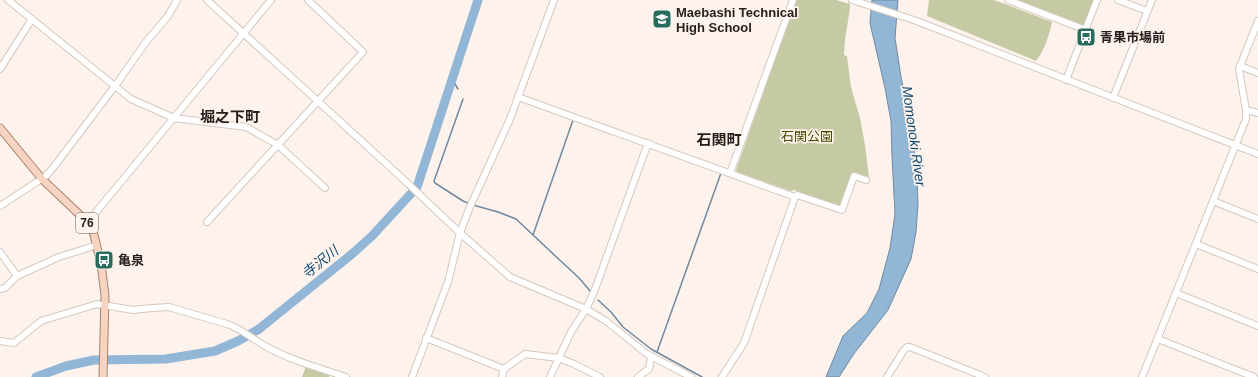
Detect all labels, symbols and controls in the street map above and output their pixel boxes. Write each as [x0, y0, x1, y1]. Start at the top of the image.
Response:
place label: Maebashi Technical High School [676, 5, 798, 35]
school or university icon: Maebashi Technical High School [651, 8, 673, 30]
bus stop icon: 青果市場前 [1075, 26, 1097, 48]
place label: 青果市場前 [1100, 30, 1165, 45]
water label: Momonoki River [899, 85, 929, 189]
district label: 堀之下町 [200, 108, 260, 125]
park label: 石関公園 [781, 129, 833, 144]
district label: 石関町 [696, 131, 742, 148]
road number: 76 [76, 213, 98, 233]
water label: 寺沢川 [299, 241, 343, 281]
bus stop icon: 亀泉 [93, 249, 115, 271]
place label: 亀泉 [118, 253, 144, 268]

